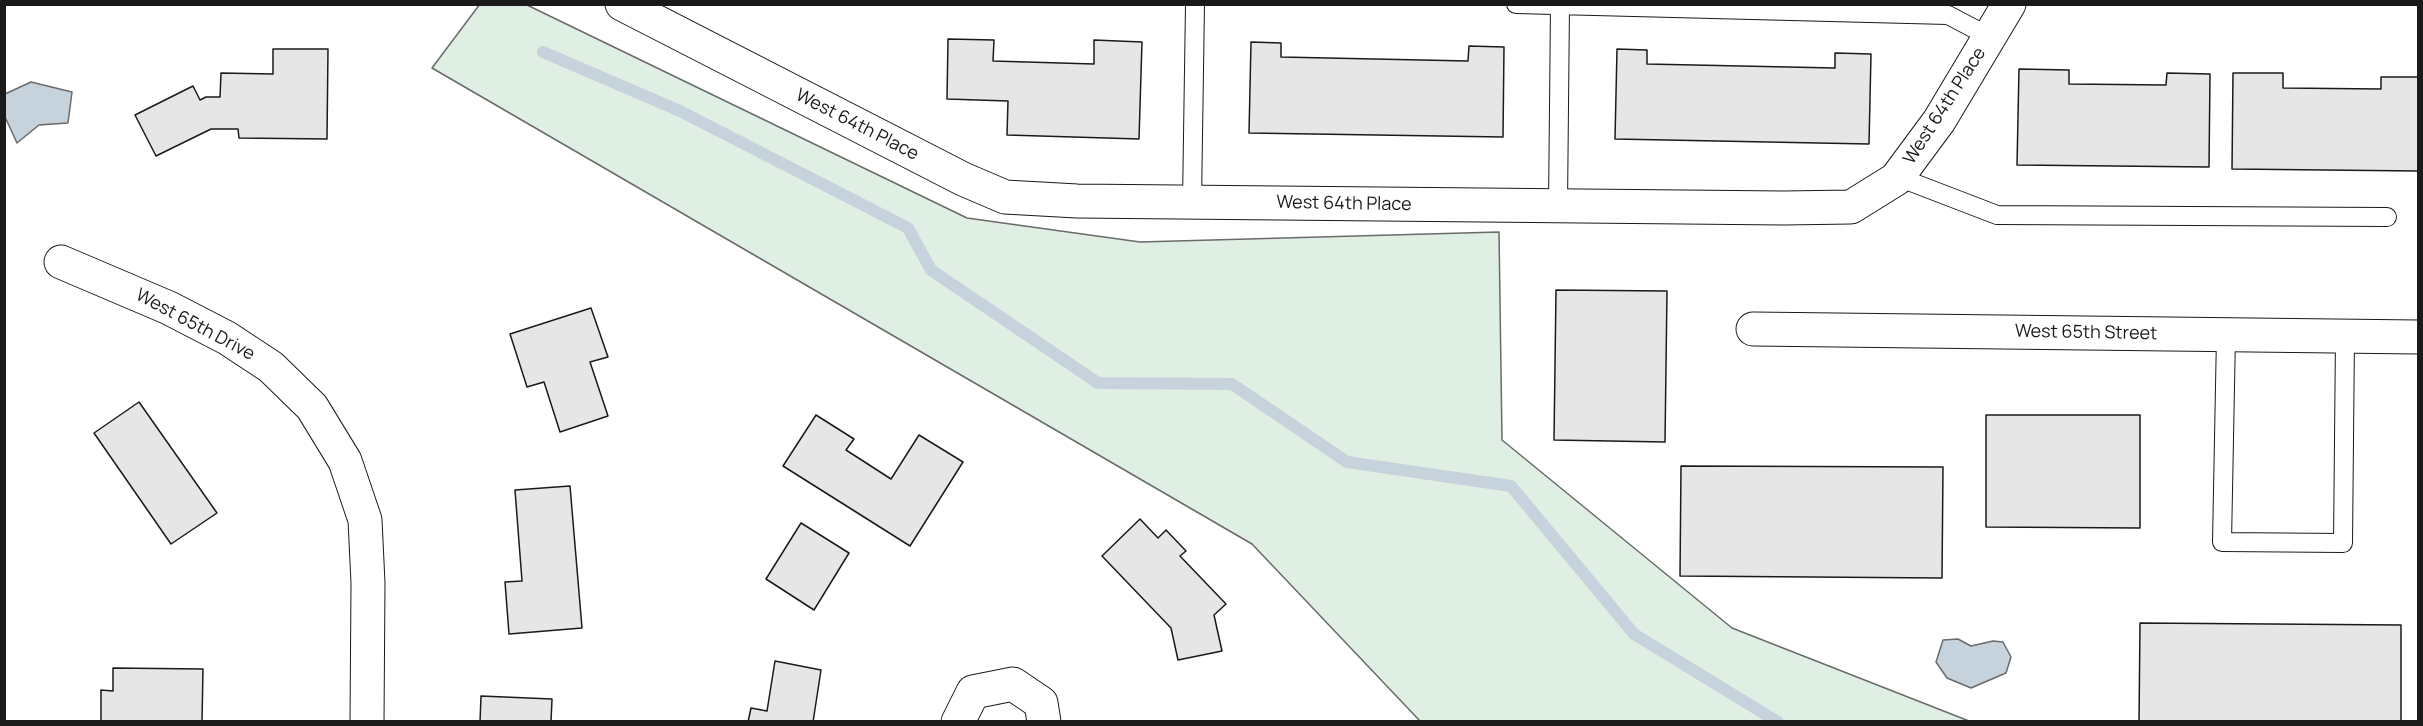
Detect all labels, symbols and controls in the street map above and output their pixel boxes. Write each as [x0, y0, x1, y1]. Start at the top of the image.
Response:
street label: West 64th Place [1899, 43, 1991, 169]
street label: West 64th Place [792, 85, 922, 165]
street label: West 64th Place [1276, 192, 1412, 216]
street label: West 65th Drive [132, 285, 258, 365]
street label: West 65th Street [2015, 321, 2157, 345]

